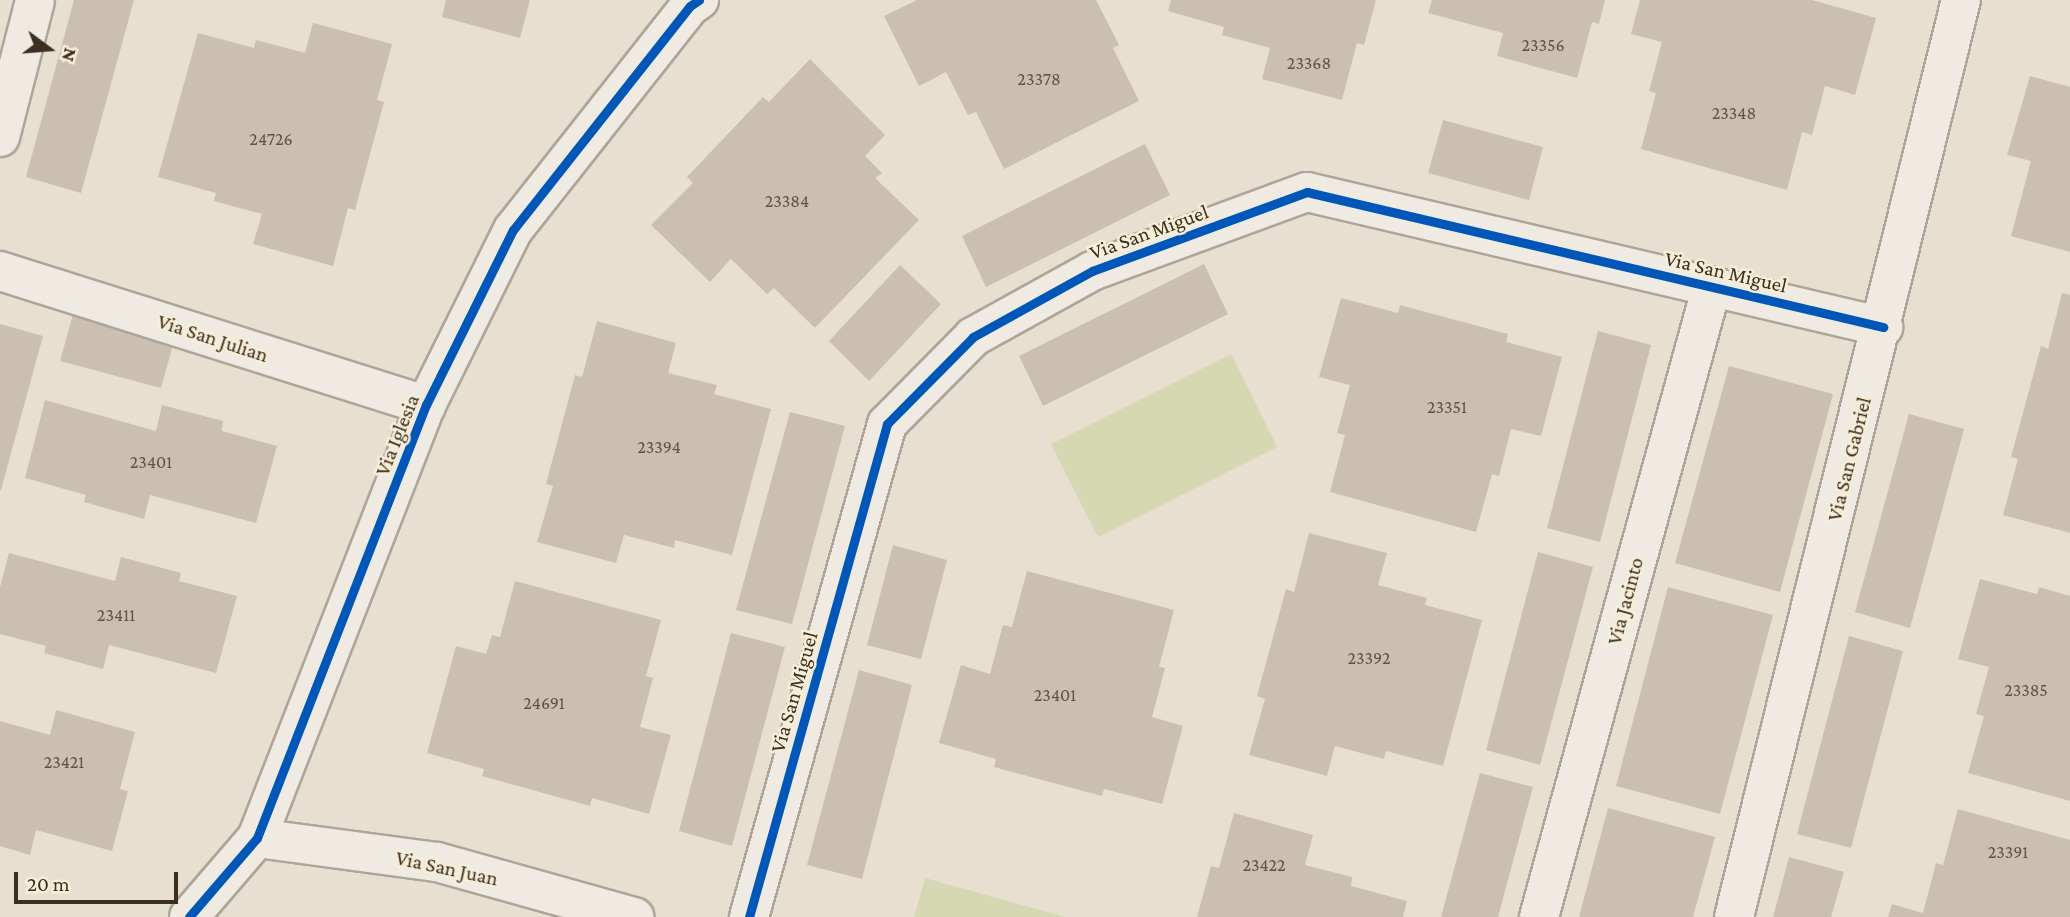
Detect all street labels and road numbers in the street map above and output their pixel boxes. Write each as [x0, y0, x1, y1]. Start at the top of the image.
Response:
street label: Via San Miguel [1086, 199, 1212, 265]
street label: Via San Miguel [1662, 246, 1790, 298]
street label: Via San Julian [154, 308, 272, 368]
street label: Via Iglesia [369, 391, 425, 479]
street label: Via San Gabriel [1821, 394, 1877, 524]
street label: Via Jacinto [1601, 555, 1649, 647]
street label: Via San Miguel [765, 629, 823, 755]
street label: Via San Juan [394, 845, 500, 891]

